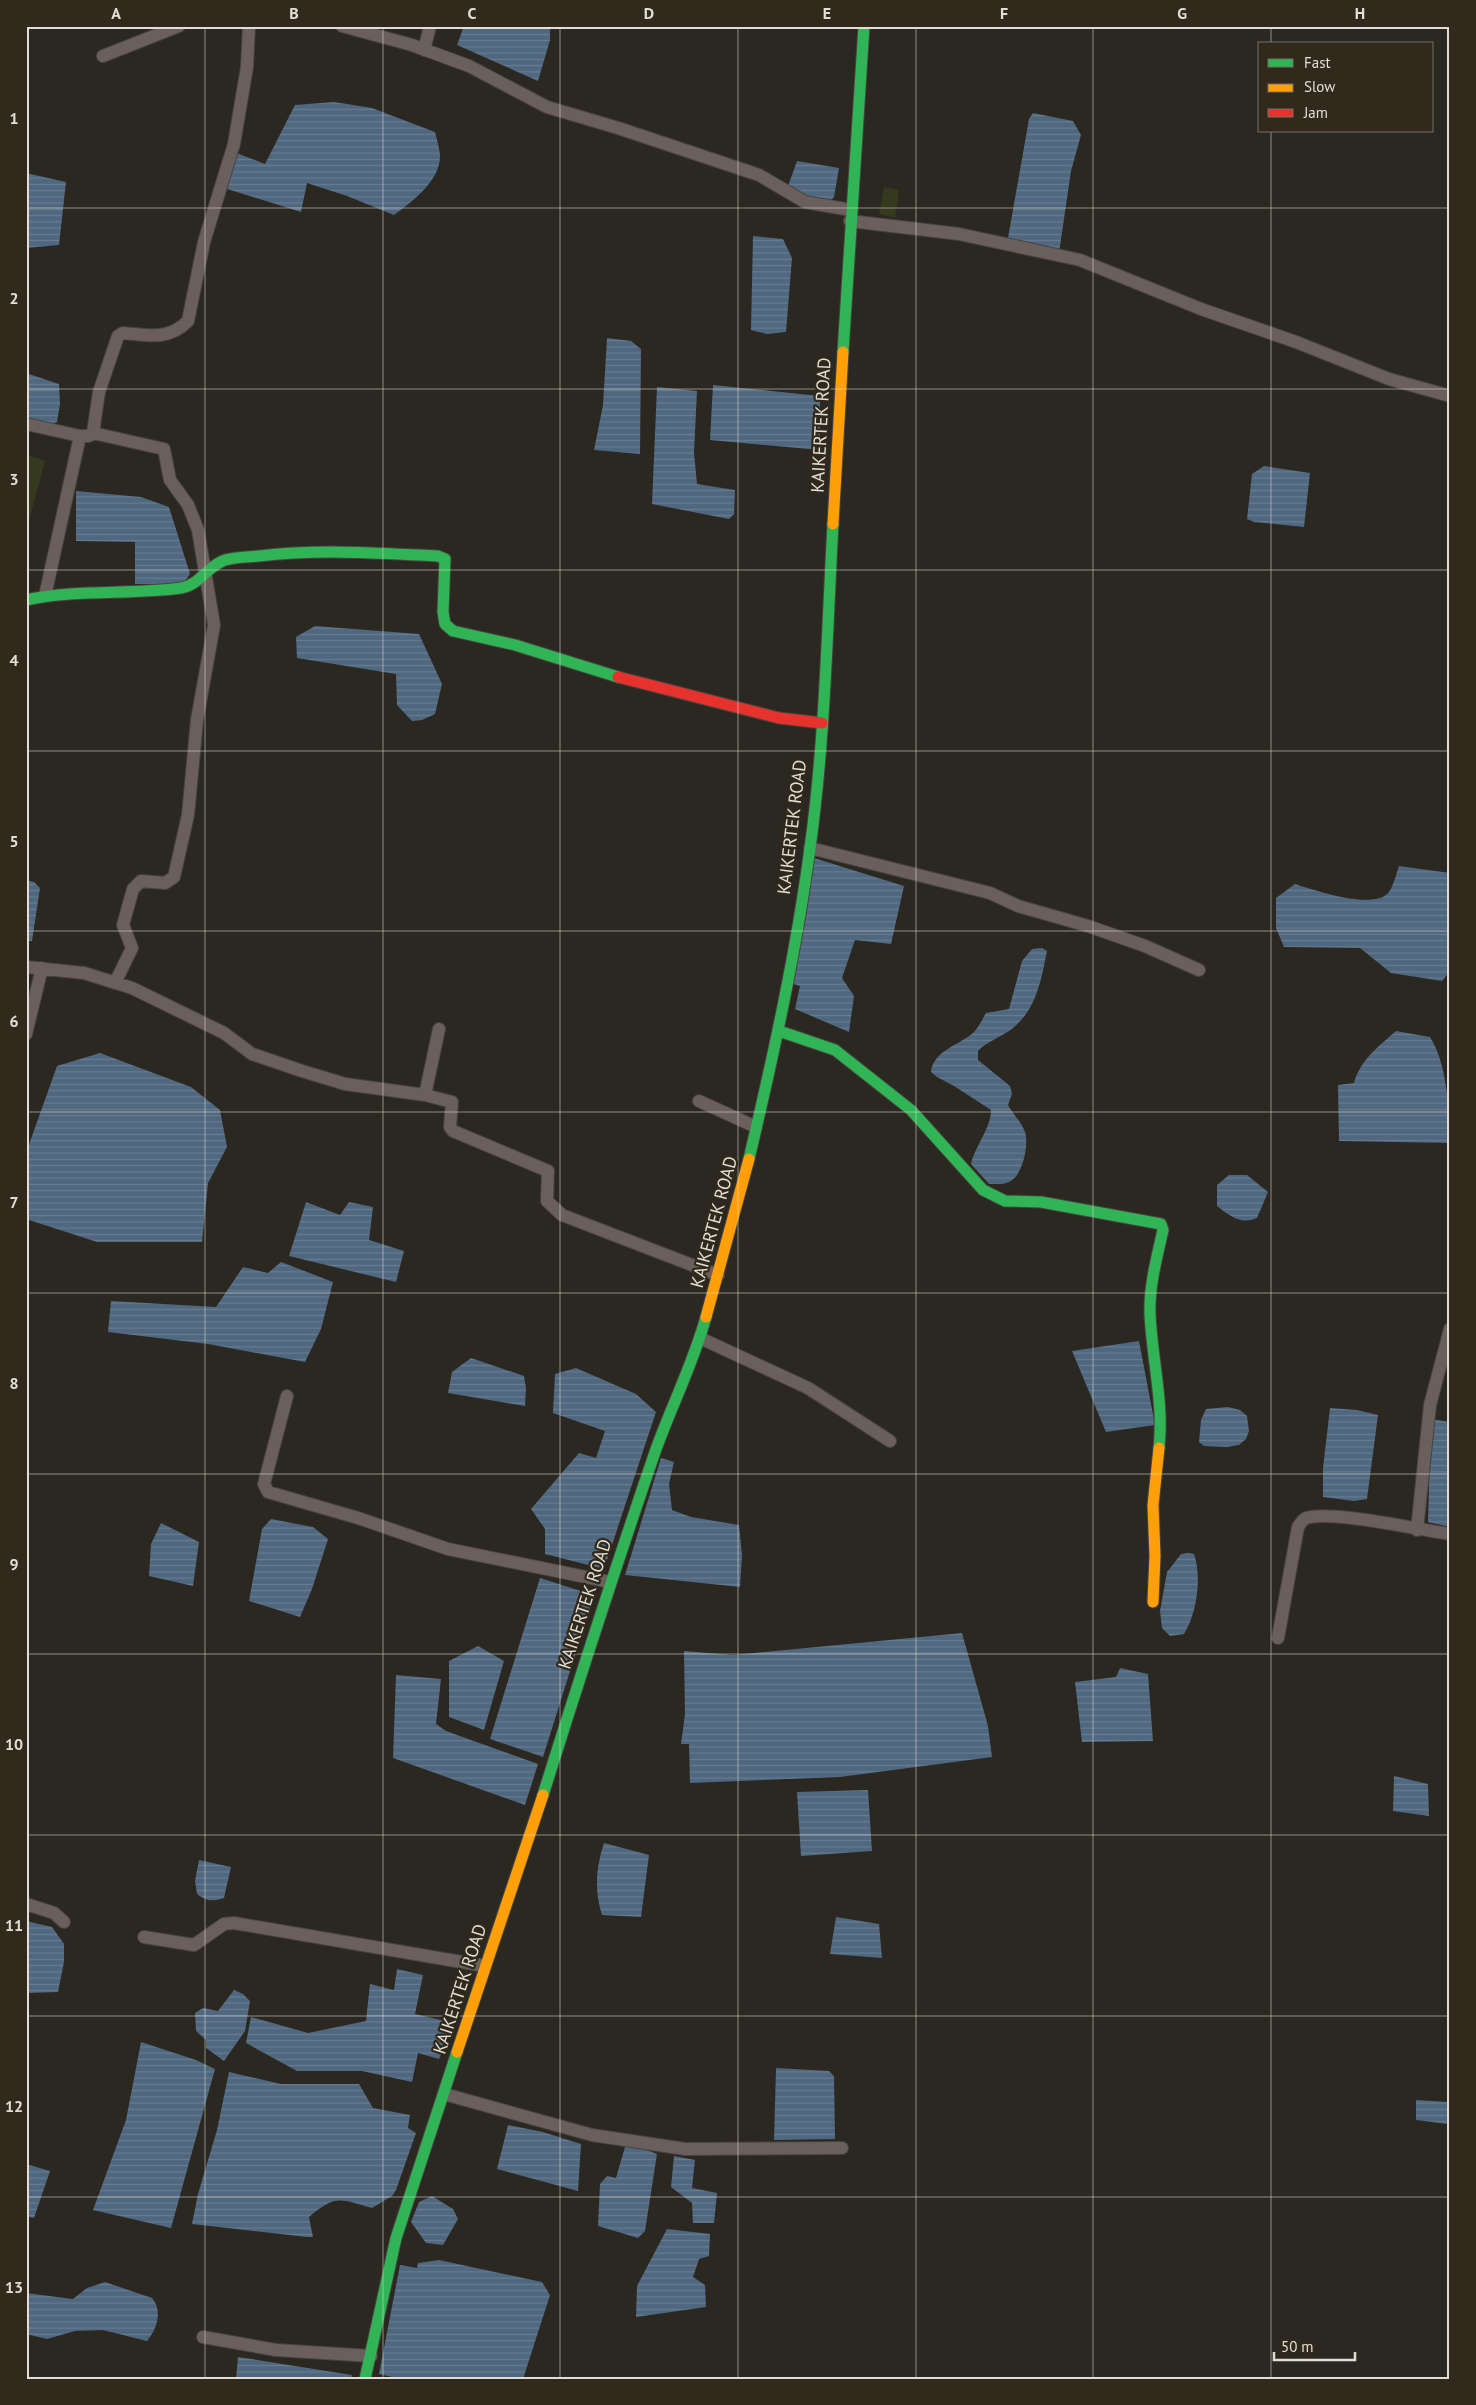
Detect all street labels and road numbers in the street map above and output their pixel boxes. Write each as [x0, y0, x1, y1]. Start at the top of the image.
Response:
street label: KAIKERTEK ROAD [805, 357, 836, 493]
street label: KAIKERTEK ROAD [772, 758, 811, 896]
street label: KAIKERTEK ROAD [685, 1153, 742, 1290]
street label: KAIKERTEK ROAD [553, 1536, 616, 1672]
street label: KAIKERTEK ROAD [428, 1921, 491, 2057]

